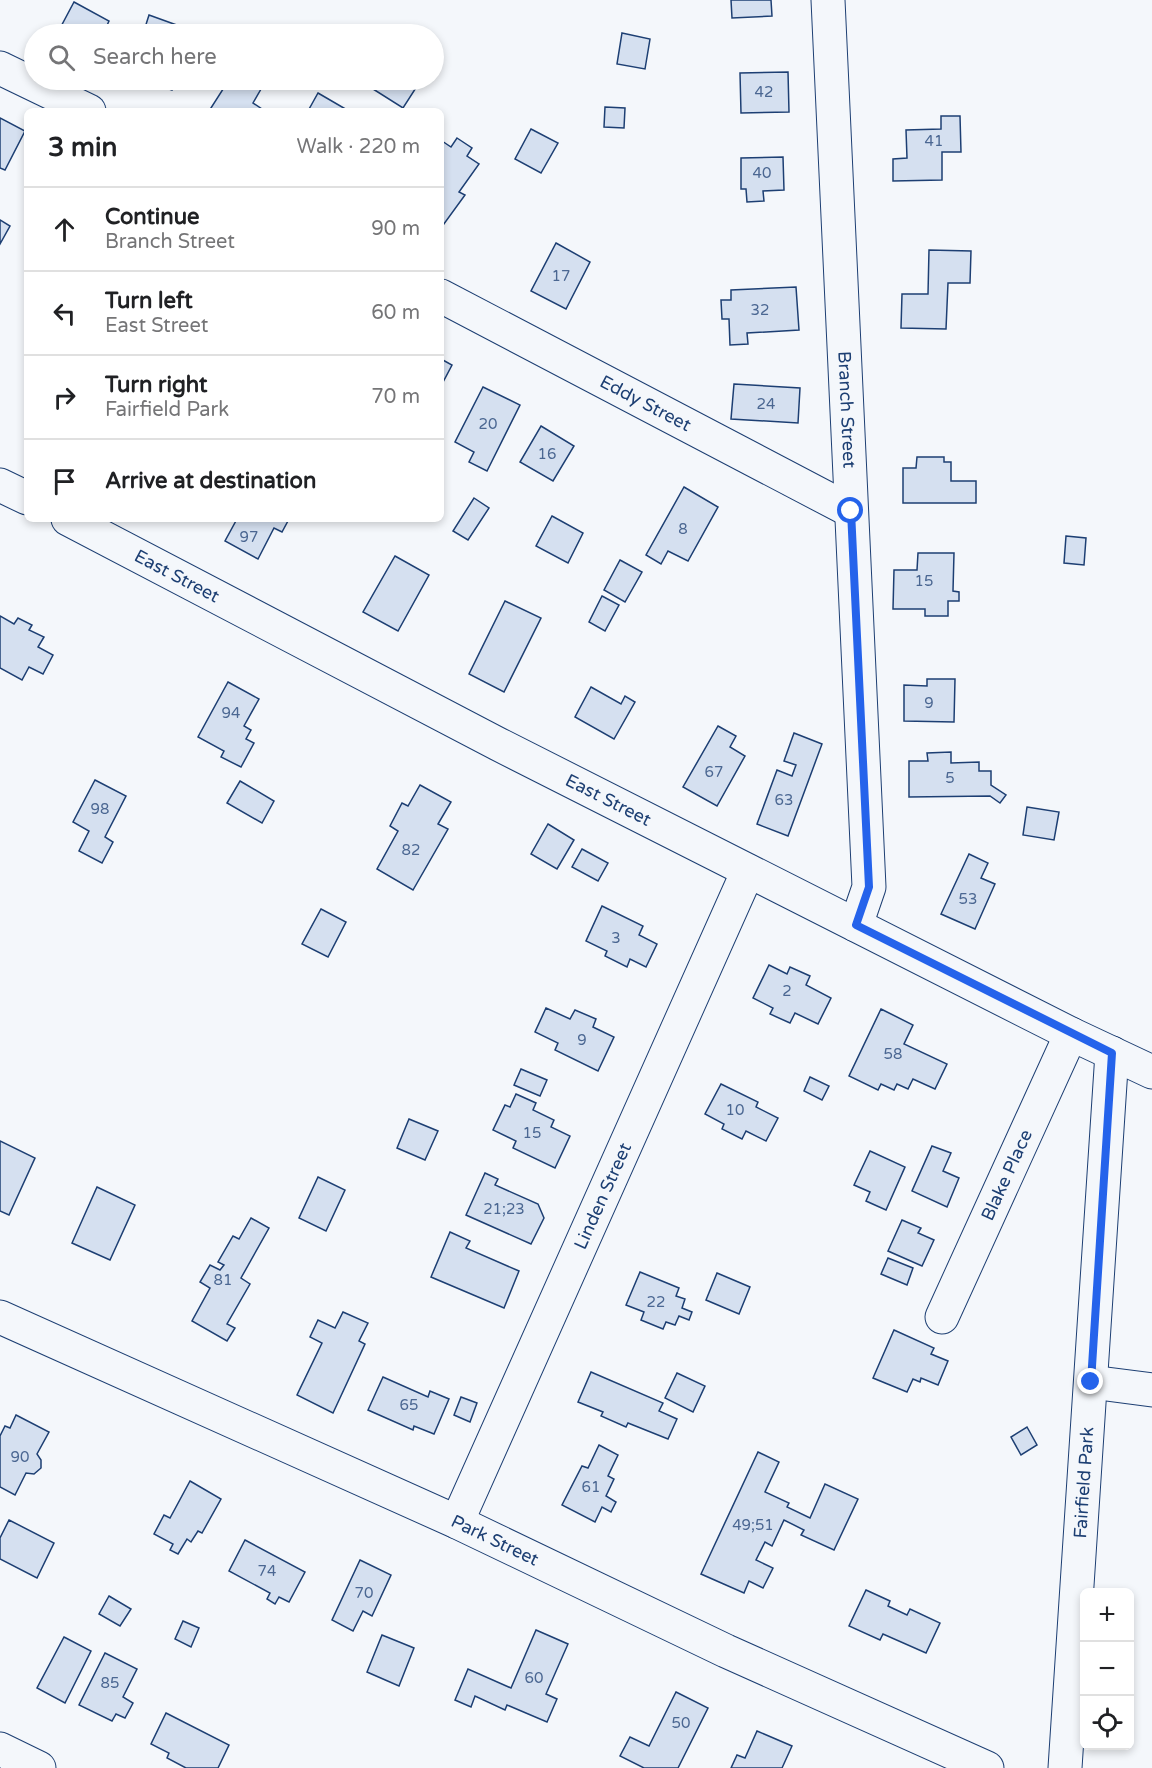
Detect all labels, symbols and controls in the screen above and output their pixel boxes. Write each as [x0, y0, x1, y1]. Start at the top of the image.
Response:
search box [24, 24, 444, 90]
icon: search [45, 41, 78, 74]
text: Search here [93, 44, 217, 70]
house number: 42 [755, 83, 773, 101]
text: 3 min [48, 132, 117, 163]
house number: 41 [925, 132, 943, 150]
text: Walk · 220 m [297, 135, 420, 159]
house number: 40 [753, 164, 771, 182]
text: Continue [105, 204, 200, 230]
icon: ahead [48, 213, 81, 246]
text: 90 m [371, 217, 420, 241]
text: Branch Street [105, 230, 235, 254]
house number: 17 [552, 267, 570, 285]
text: Turn left [105, 288, 193, 314]
icon: left [48, 297, 81, 330]
text: 60 m [371, 301, 420, 325]
house number: 32 [751, 301, 769, 319]
text: East Street [105, 314, 208, 338]
street label: Branch Street [833, 351, 861, 469]
street label: Eddy Street [596, 370, 695, 436]
text: Turn right [105, 372, 207, 398]
icon: right [48, 381, 81, 414]
text: 70 m [371, 385, 420, 409]
house number: 24 [757, 395, 775, 413]
text: Fairfield Park [105, 398, 229, 422]
house number: 20 [479, 415, 497, 433]
house number: 16 [538, 445, 556, 463]
icon: arrive [48, 465, 81, 498]
text: Arrive at destination [105, 468, 316, 494]
route start [837, 497, 863, 523]
house number: 8 [678, 520, 688, 538]
house number: 97 [240, 528, 258, 546]
street label: East Street [131, 545, 223, 607]
house number: 15 [915, 572, 933, 590]
house number: 9 [924, 694, 934, 712]
house number: 94 [222, 704, 240, 722]
house number: 67 [705, 763, 723, 781]
street label: East Street [562, 769, 655, 831]
house number: 5 [945, 769, 955, 787]
house number: 63 [775, 791, 793, 809]
house number: 98 [91, 800, 109, 818]
house number: 82 [402, 841, 420, 859]
house number: 53 [959, 890, 977, 908]
house number: 3 [611, 929, 621, 947]
house number: 2 [782, 982, 792, 1000]
house number: 9 [577, 1031, 587, 1049]
house number: 58 [884, 1045, 902, 1063]
house number: 10 [726, 1101, 744, 1119]
house number: 15 [523, 1124, 541, 1142]
street label: Blake Place [976, 1126, 1037, 1224]
street label: Linden Street [569, 1139, 636, 1253]
house number: 21;23 [483, 1200, 525, 1218]
house number: 81 [214, 1271, 232, 1289]
house number: 22 [647, 1293, 665, 1311]
route end [1077, 1368, 1103, 1394]
house number: 65 [400, 1396, 418, 1414]
street label: Fairfield Park [1069, 1426, 1098, 1539]
house number: 90 [11, 1448, 29, 1466]
house number: 61 [582, 1478, 600, 1496]
street label: Park Street [448, 1510, 543, 1571]
house number: 49;51 [732, 1516, 774, 1534]
house number: 74 [258, 1562, 276, 1580]
house number: 70 [355, 1584, 373, 1602]
map controls [1080, 1588, 1134, 1750]
button: + [1080, 1588, 1134, 1642]
button: − [1080, 1642, 1134, 1696]
house number: 60 [525, 1669, 543, 1687]
house number: 85 [101, 1674, 119, 1692]
button: locate [1080, 1696, 1134, 1750]
house number: 50 [672, 1714, 690, 1732]

